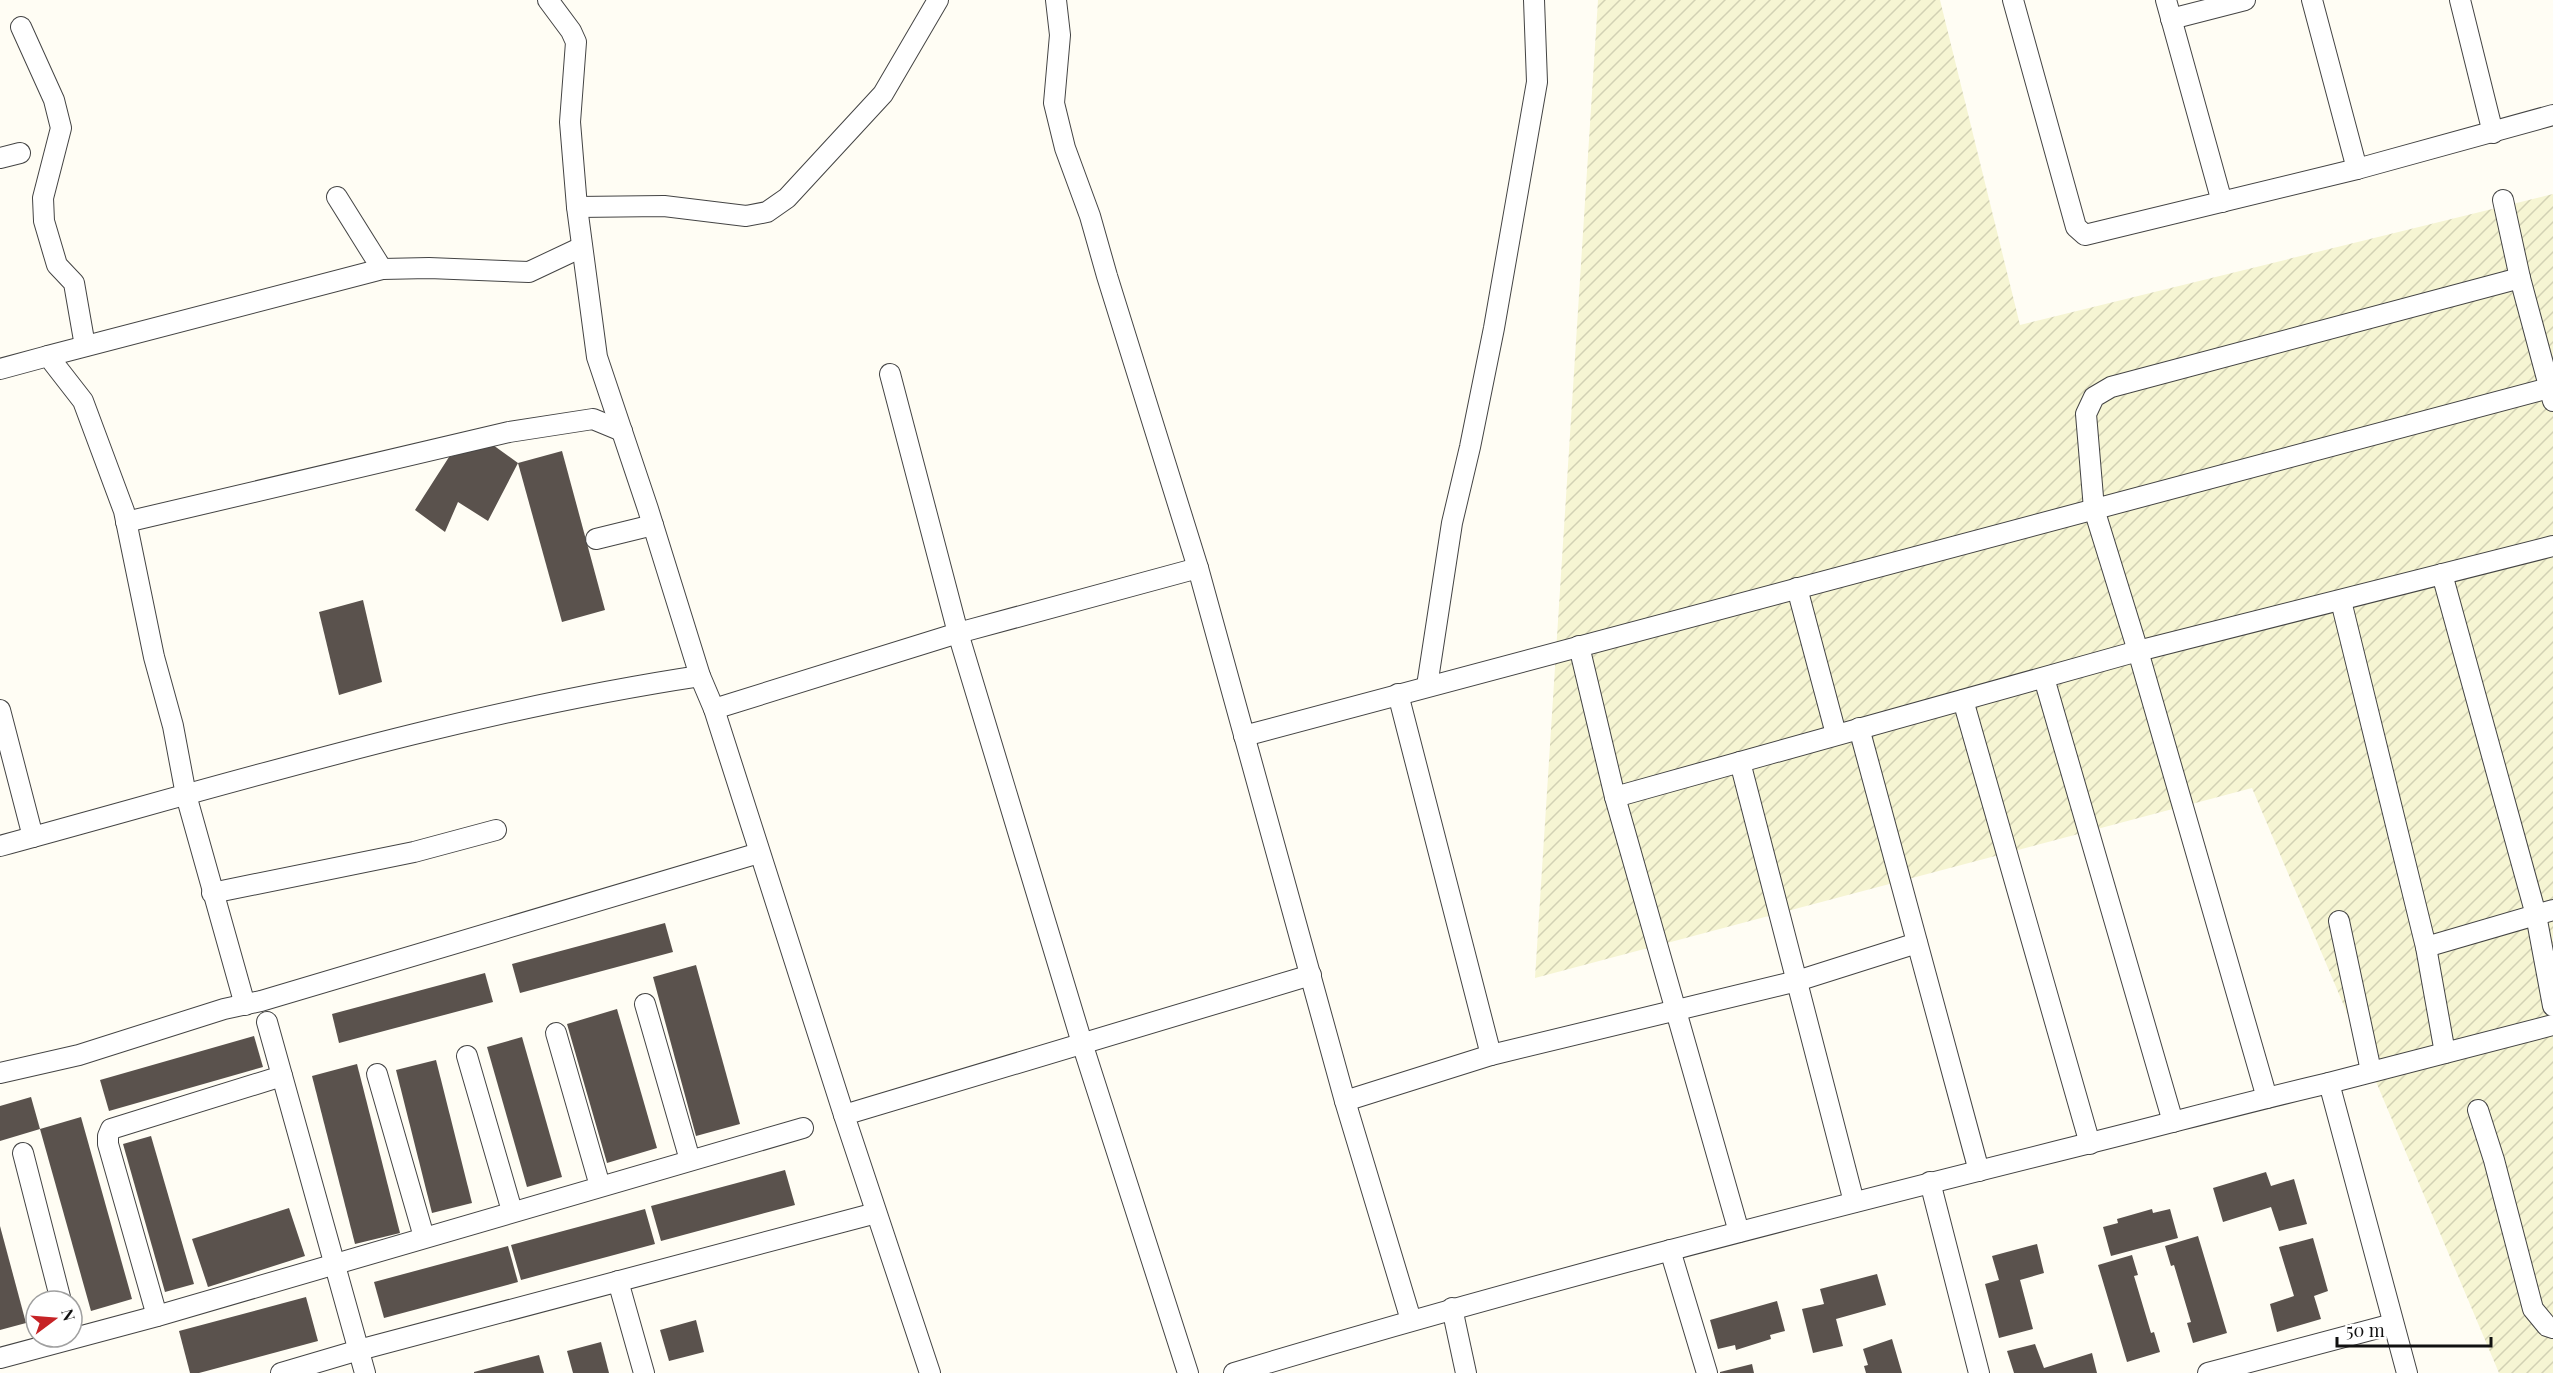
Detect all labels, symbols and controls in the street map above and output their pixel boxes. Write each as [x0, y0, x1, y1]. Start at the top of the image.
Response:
north arrow [24, 1289, 84, 1349]
text: N [57, 1306, 81, 1324]
scale bar [2337, 1310, 2492, 1348]
text: 50 m [2346, 1318, 2385, 1342]

